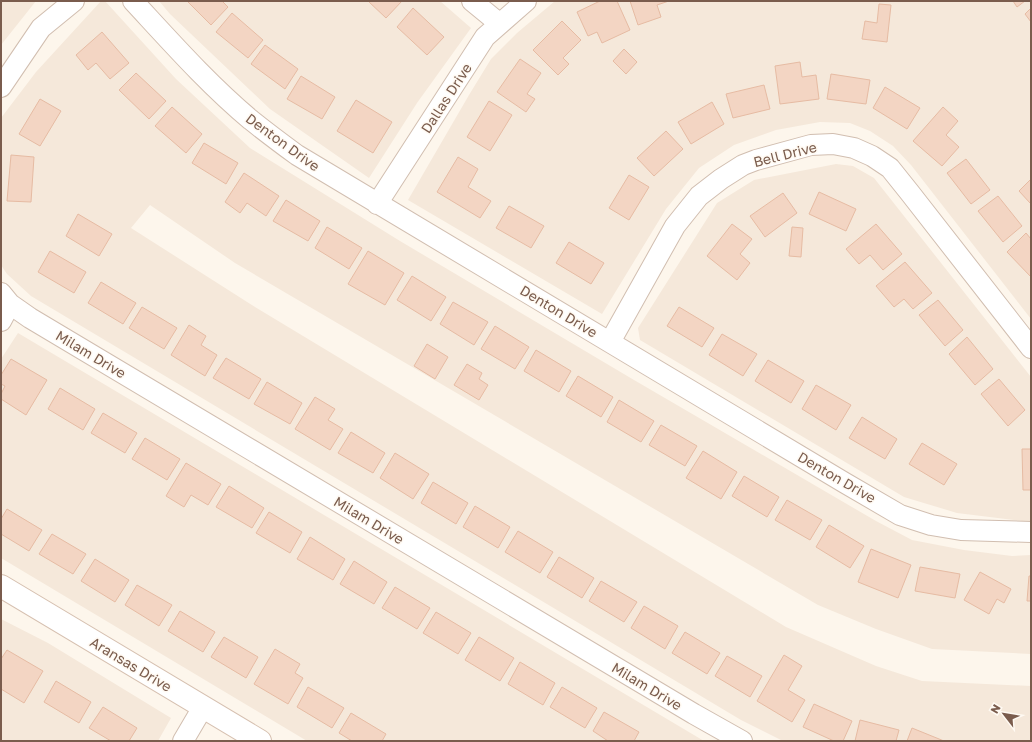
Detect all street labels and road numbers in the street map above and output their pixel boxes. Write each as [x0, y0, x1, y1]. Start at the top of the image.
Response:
street label: Dallas Drive [417, 60, 475, 136]
street label: Denton Drive [243, 109, 323, 175]
street label: Bell Drive [752, 138, 818, 170]
street label: Denton Drive [517, 281, 601, 341]
street label: Milam Drive [53, 326, 129, 382]
street label: Denton Drive [795, 448, 879, 506]
street label: Milam Drive [331, 492, 407, 548]
street label: Aransas Drive [87, 633, 175, 695]
street label: Milam Drive [609, 658, 685, 714]

